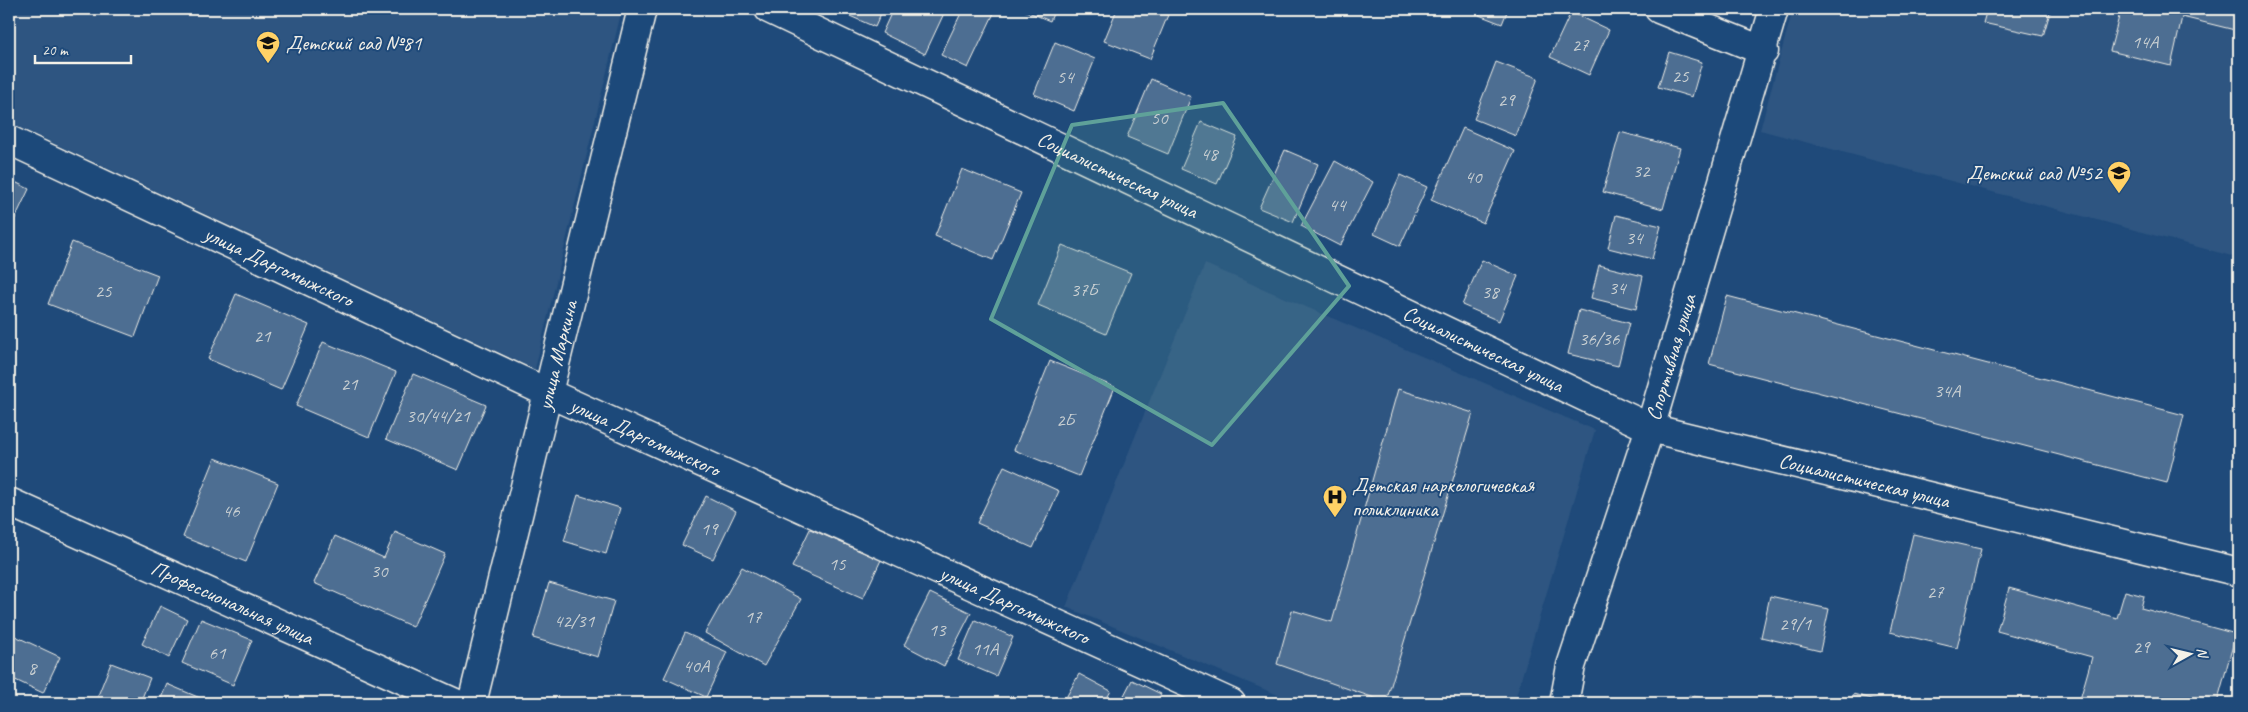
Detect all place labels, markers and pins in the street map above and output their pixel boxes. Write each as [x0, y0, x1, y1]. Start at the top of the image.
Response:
school or university icon: Детский сад №81 [255, 30, 281, 64]
place label: Детский сад №81 [286, 30, 423, 56]
place label: Детский сад №52 [1967, 160, 2104, 186]
school or university icon: Детский сад №52 [2106, 160, 2132, 194]
place label: Детская наркологическая поликлиника [1352, 472, 1535, 522]
hospital icon: Детская наркологическая поликлиника [1322, 484, 1348, 518]

